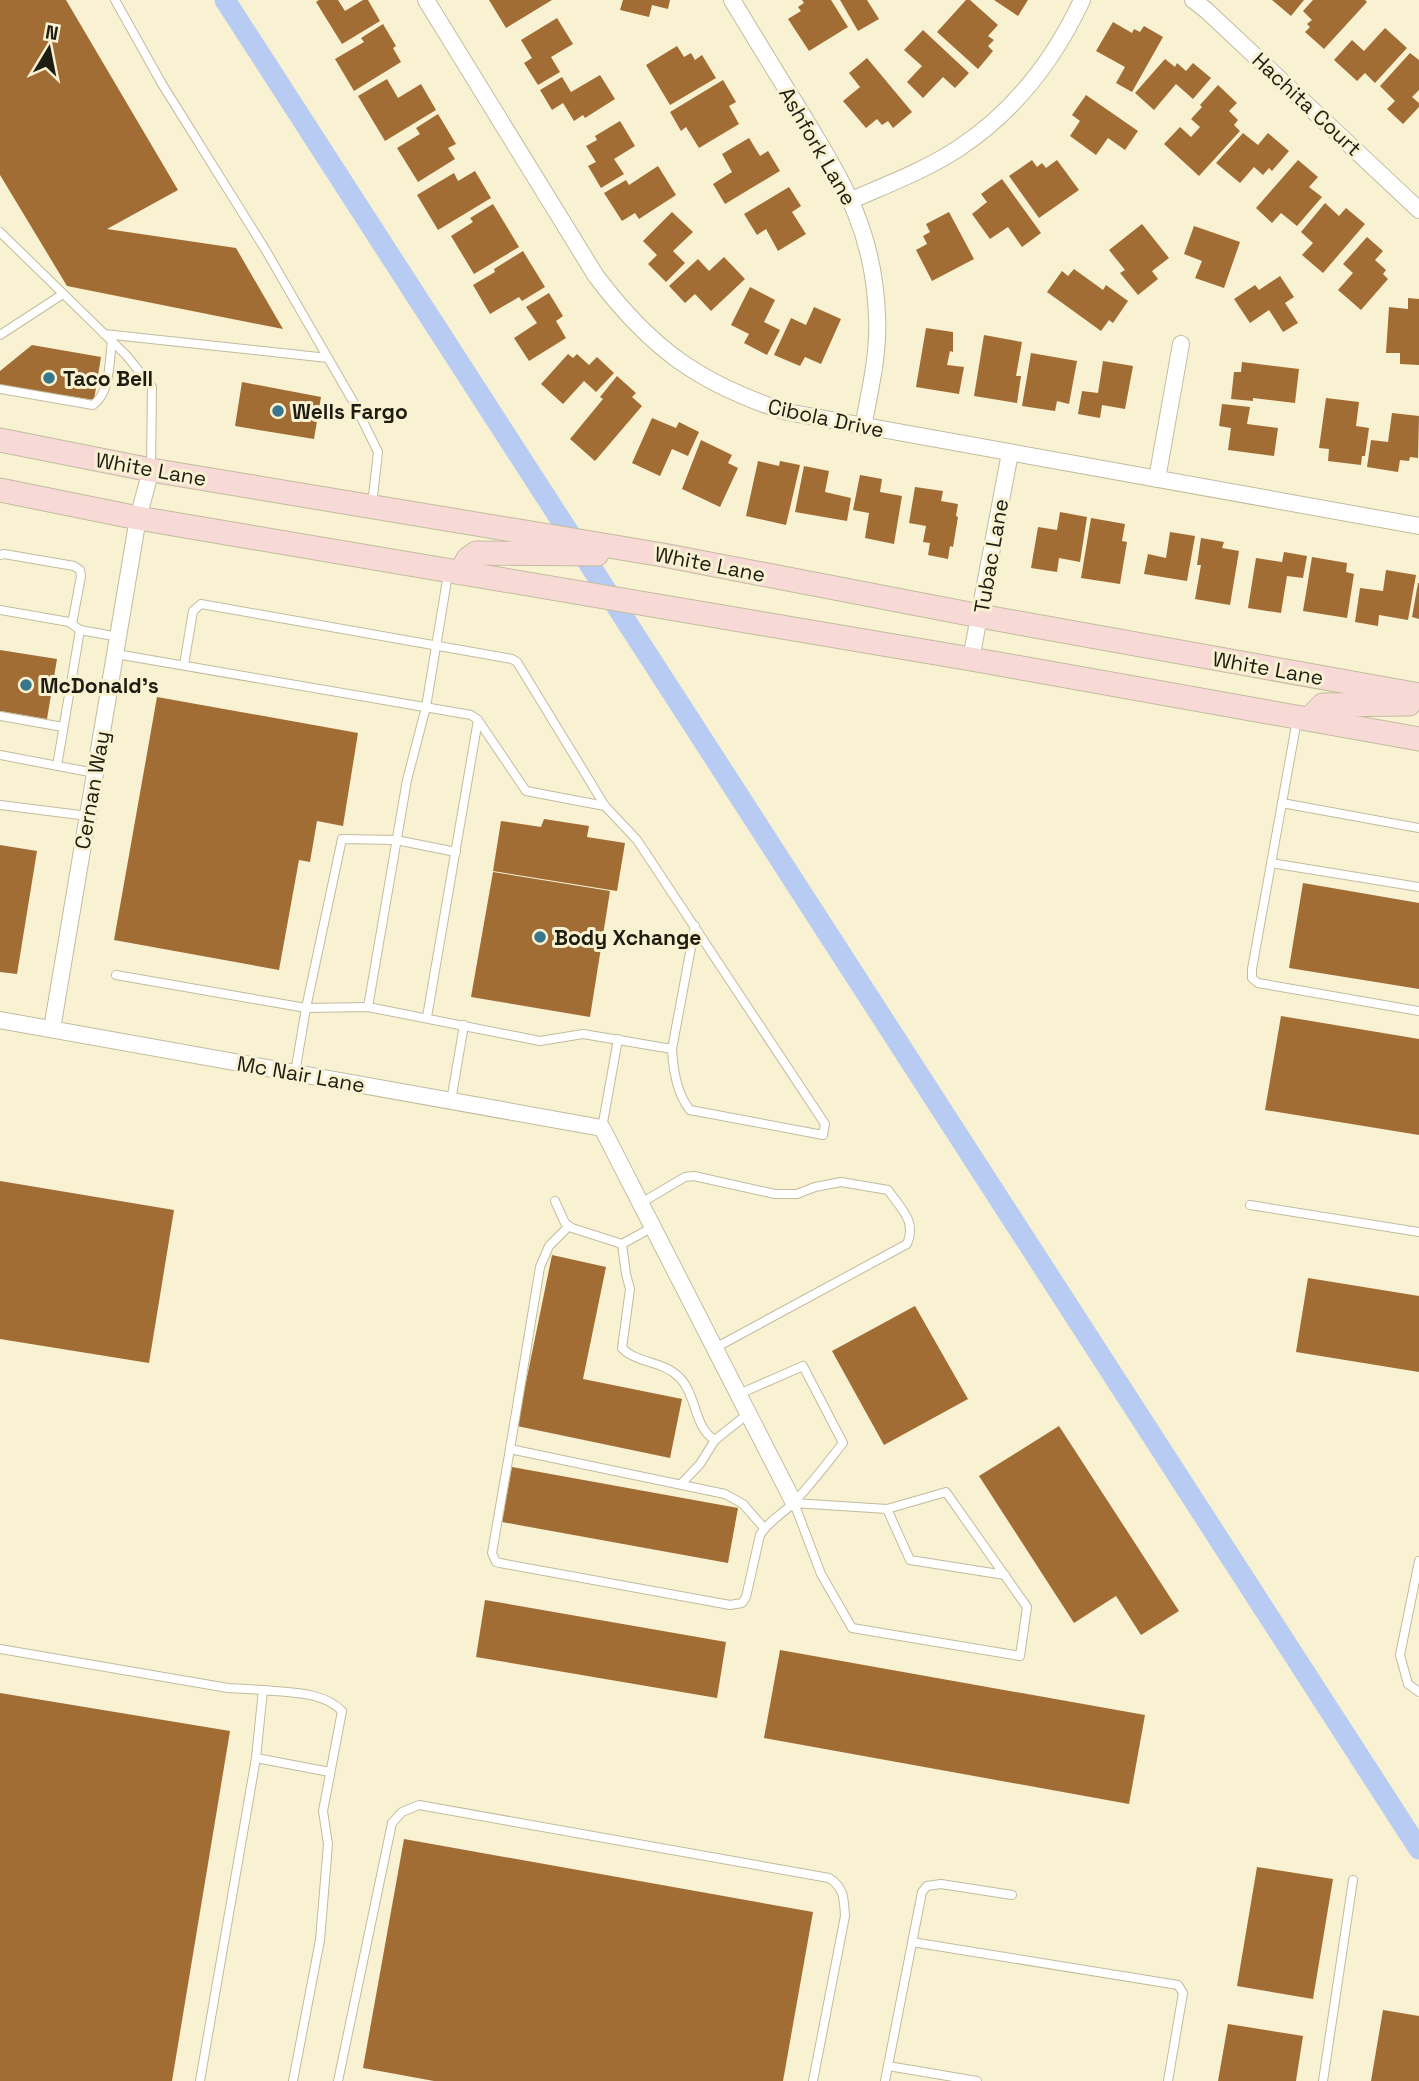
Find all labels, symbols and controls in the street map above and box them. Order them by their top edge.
north arrow [14,14,84,84]
text: N [43,19,60,46]
street label: Hachita Court [1247,46,1367,162]
street label: Ashfork Lane [773,82,863,210]
place label: Taco Bell [63,365,153,392]
marker: Taco Bell [41,370,57,386]
street label: Cibola Drive [765,393,887,443]
place label: Wells Fargo [292,398,408,425]
marker: Wells Fargo [270,403,286,419]
street label: White Lane [93,446,209,492]
street label: Tubac Lane [968,497,1014,615]
street label: White Lane [652,540,768,588]
street label: White Lane [1210,645,1326,691]
place label: McDonald's [40,672,159,699]
marker: McDonald's [18,677,34,693]
street label: Cernan Way [68,729,116,851]
place label: Body Xchange [554,924,701,951]
marker: Body Xchange [532,929,548,945]
street label: Mc Nair Lane [235,1049,367,1099]

